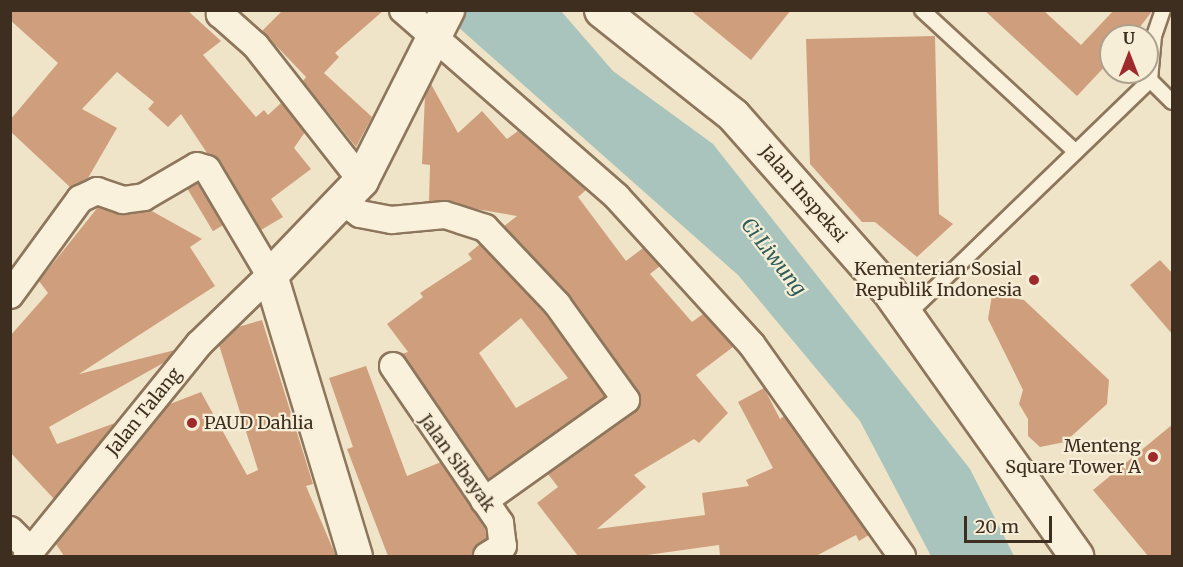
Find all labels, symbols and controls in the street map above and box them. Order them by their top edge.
north arrow [1099,24,1159,84]
text: U [1123,28,1135,48]
street label: Jalan Inspeksi [755,141,851,247]
water label: Ci Liwung [736,213,812,299]
place label: Kementerian Sosial Republik Indonesia [854,259,1022,302]
marker: Kementerian Sosial Republik Indonesia [1027,273,1041,287]
street label: Jalan Talang [102,364,186,460]
street label: Jalan Sibayak [414,410,500,516]
place label: PAUD Dahlia [204,412,313,434]
marker: PAUD Dahlia [185,416,199,430]
place label: Menteng Square Tower A [1005,436,1141,478]
marker: Menteng Square Tower A [1146,450,1160,464]
scale bar [967,504,1056,542]
text: 20 m [975,515,1019,538]

